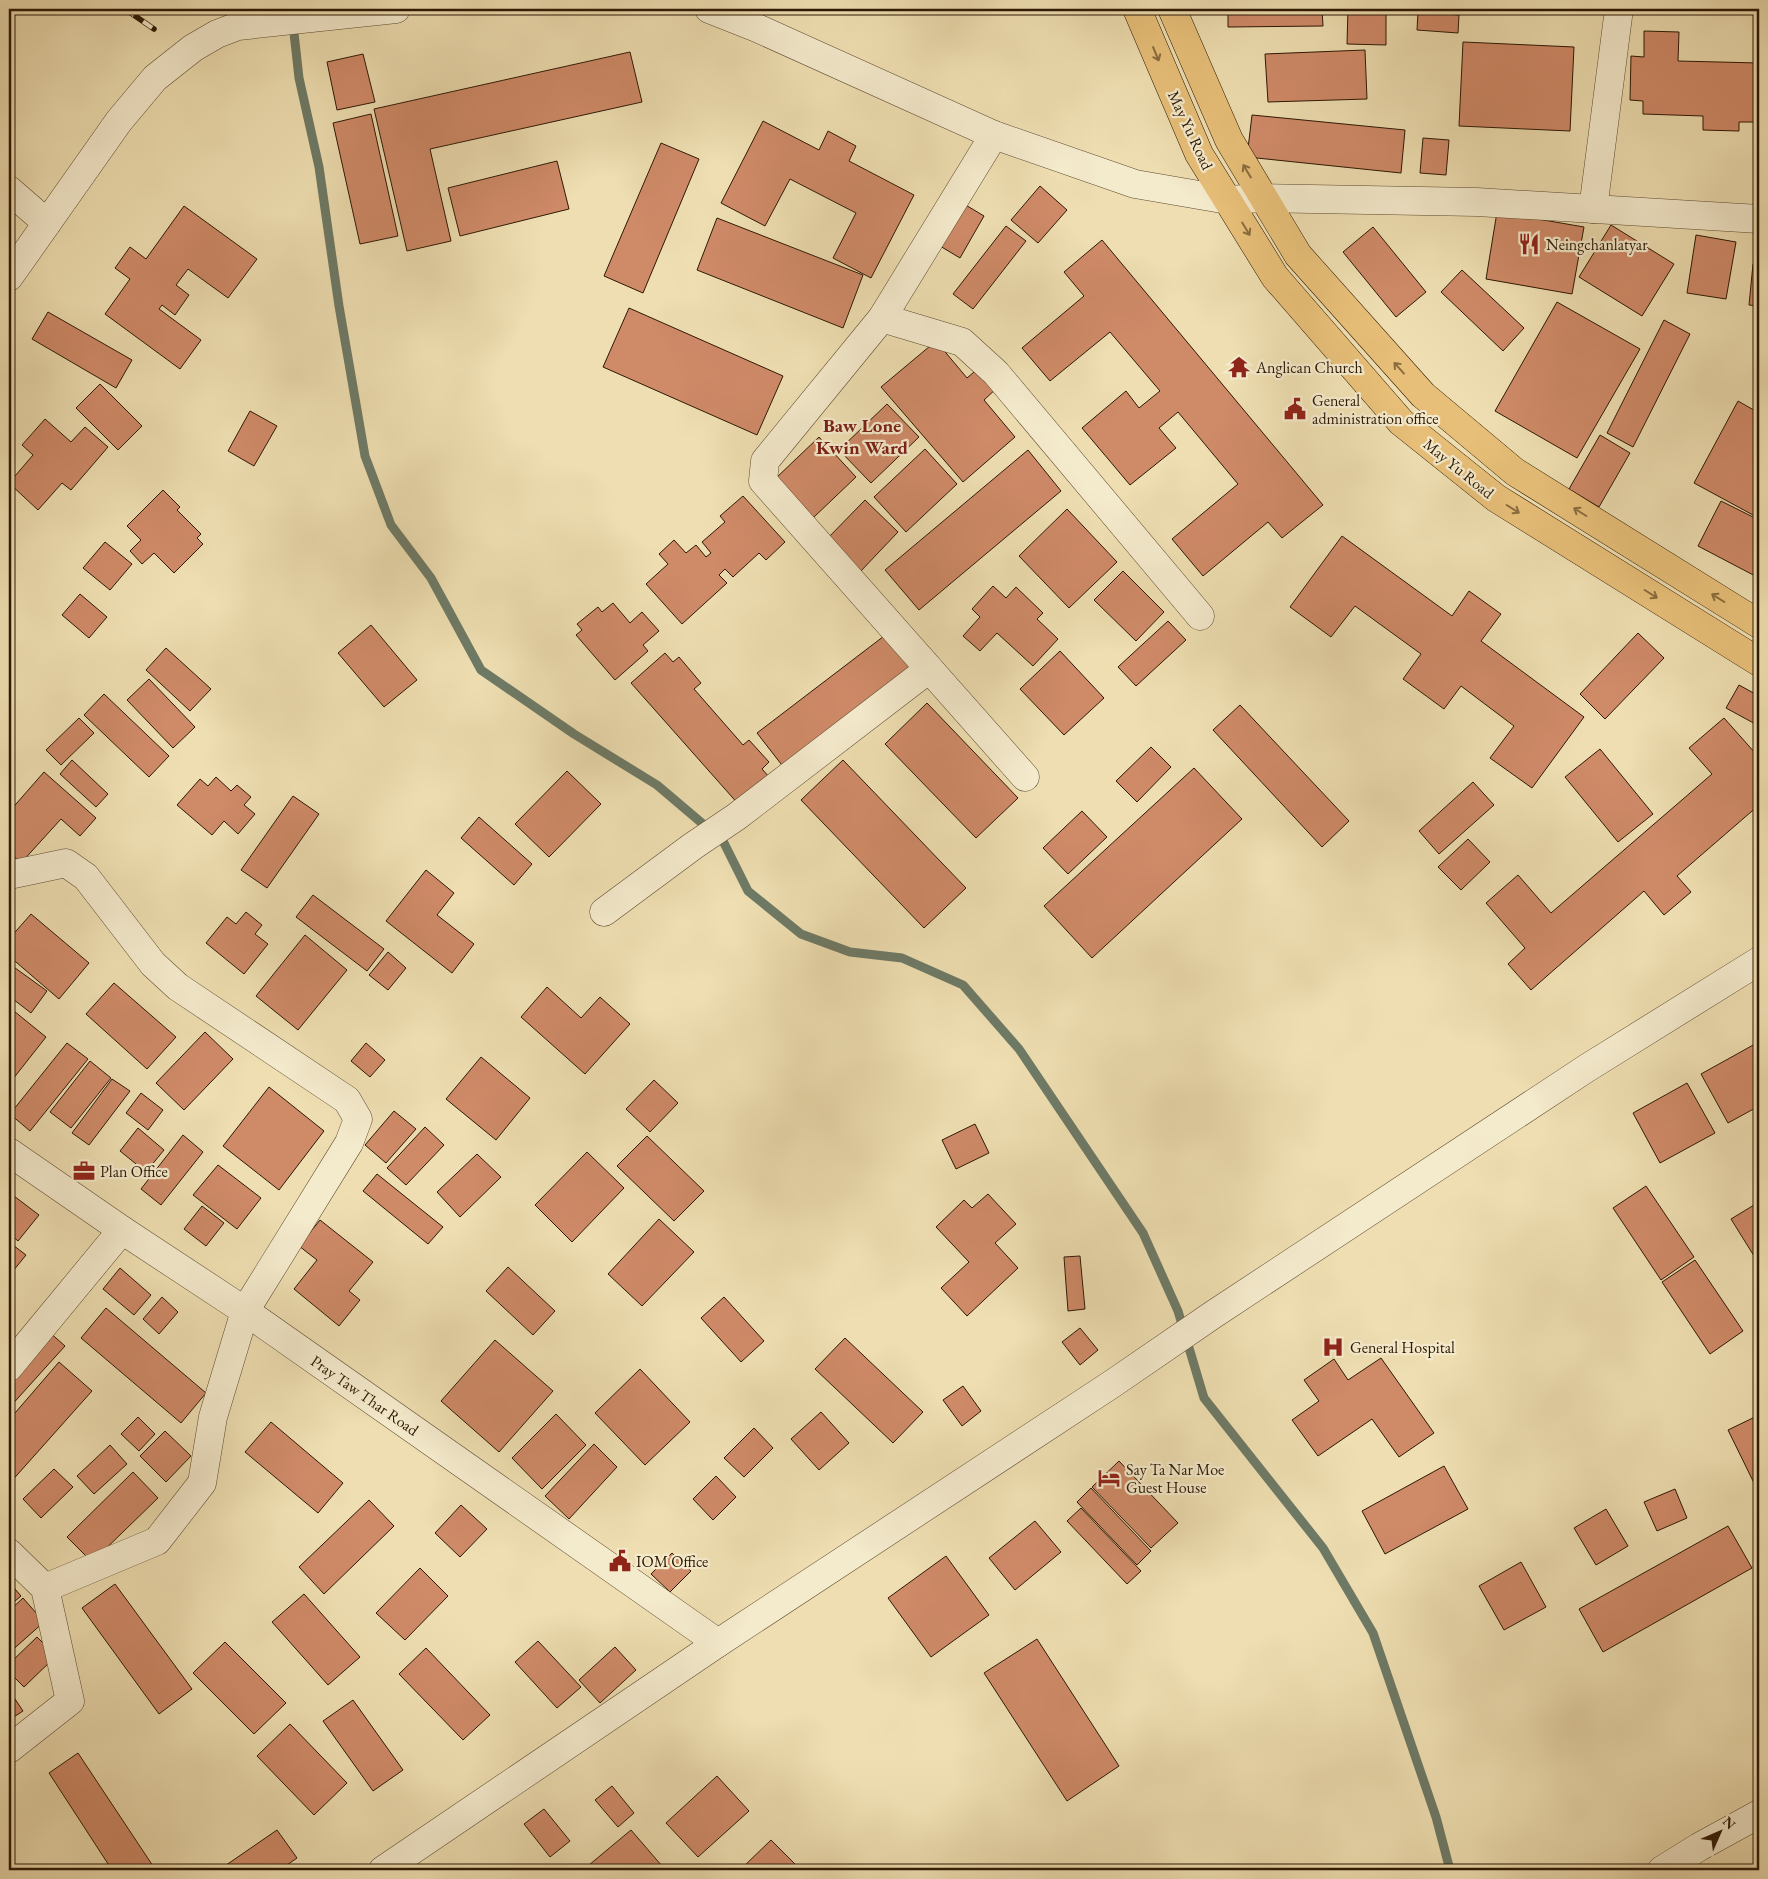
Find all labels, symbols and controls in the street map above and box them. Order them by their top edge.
one-way arrow [1152,46,1162,61]
street label: May Yu Road [1163,87,1218,174]
one-way arrow [1241,164,1251,178]
one-way arrow [1241,222,1251,236]
restaurant icon: Neingchanlatyar [1516,231,1542,257]
place label: Neingchanlatyar [1546,234,1648,255]
temple icon: Anglican Church [1226,354,1252,380]
place label: Anglican Church [1255,357,1363,378]
one-way arrow [1394,362,1405,375]
place label: General administration office [1312,390,1438,429]
public building icon: General administration office [1282,396,1308,422]
district label: Baw Lone Kwin Ward [816,413,909,460]
street label: May Yu Road [1419,434,1499,504]
one-way arrow [1506,504,1520,514]
one-way arrow [1573,507,1587,517]
one-way arrow [1644,589,1658,600]
one-way arrow [1711,593,1725,603]
office icon: Plan Office [71,1158,97,1184]
place label: Plan Office [100,1161,168,1182]
hospital icon: General Hospital [1320,1334,1346,1360]
place label: General Hospital [1350,1337,1455,1358]
street label: Pray Taw Thar Road [307,1350,424,1441]
place label: Say Ta Nar Moe Guest House [1126,1459,1224,1498]
hotel icon: Say Ta Nar Moe Guest House [1096,1465,1122,1491]
public building icon: IOM Office [607,1548,633,1574]
place label: IOM Office [636,1551,708,1572]
north arrow [1696,1806,1746,1856]
text: N [1719,1812,1740,1834]

